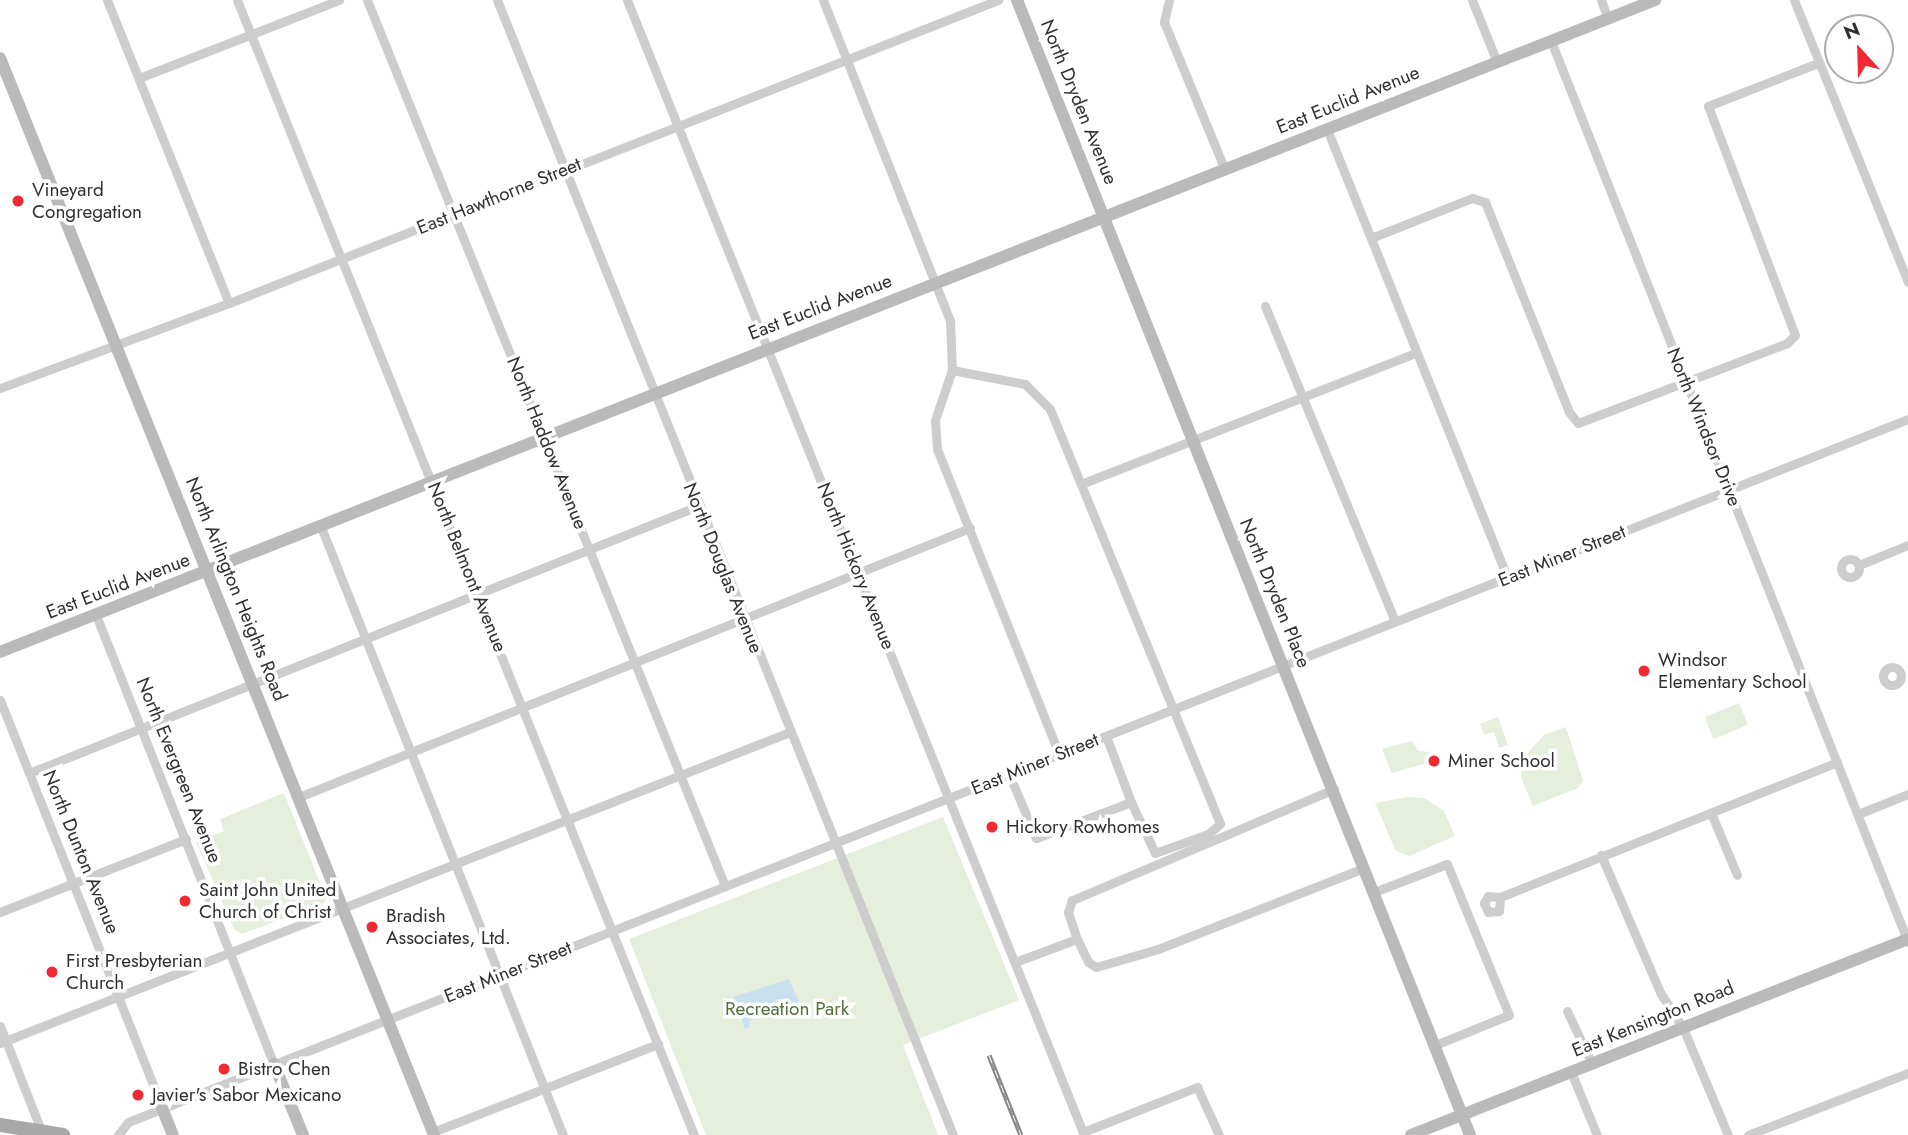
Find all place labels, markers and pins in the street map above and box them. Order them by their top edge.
place label: Vineyard Congregation [32,179,142,223]
marker: Vineyard Congregation [10,193,26,209]
place label: Windsor Elementary School [1658,649,1807,693]
marker: Windsor Elementary School [1636,663,1652,679]
place label: Miner School [1448,750,1555,772]
marker: Miner School [1426,753,1442,769]
place label: Hickory Rowhomes [1006,816,1159,838]
marker: Hickory Rowhomes [984,819,1000,835]
place label: Saint John United Church of Christ [199,879,336,923]
marker: Saint John United Church of Christ [177,893,193,909]
place label: Bradish Associates, Ltd. [386,905,511,949]
marker: Bradish Associates, Ltd. [364,919,380,935]
place label: First Presbyterian Church [66,950,202,994]
marker: First Presbyterian Church [44,964,60,980]
place label: Bistro Chen [238,1058,331,1080]
marker: Bistro Chen [216,1061,232,1077]
place label: Javier's Sabor Mexicano [152,1084,341,1106]
marker: Javier's Sabor Mexicano [130,1087,146,1103]

